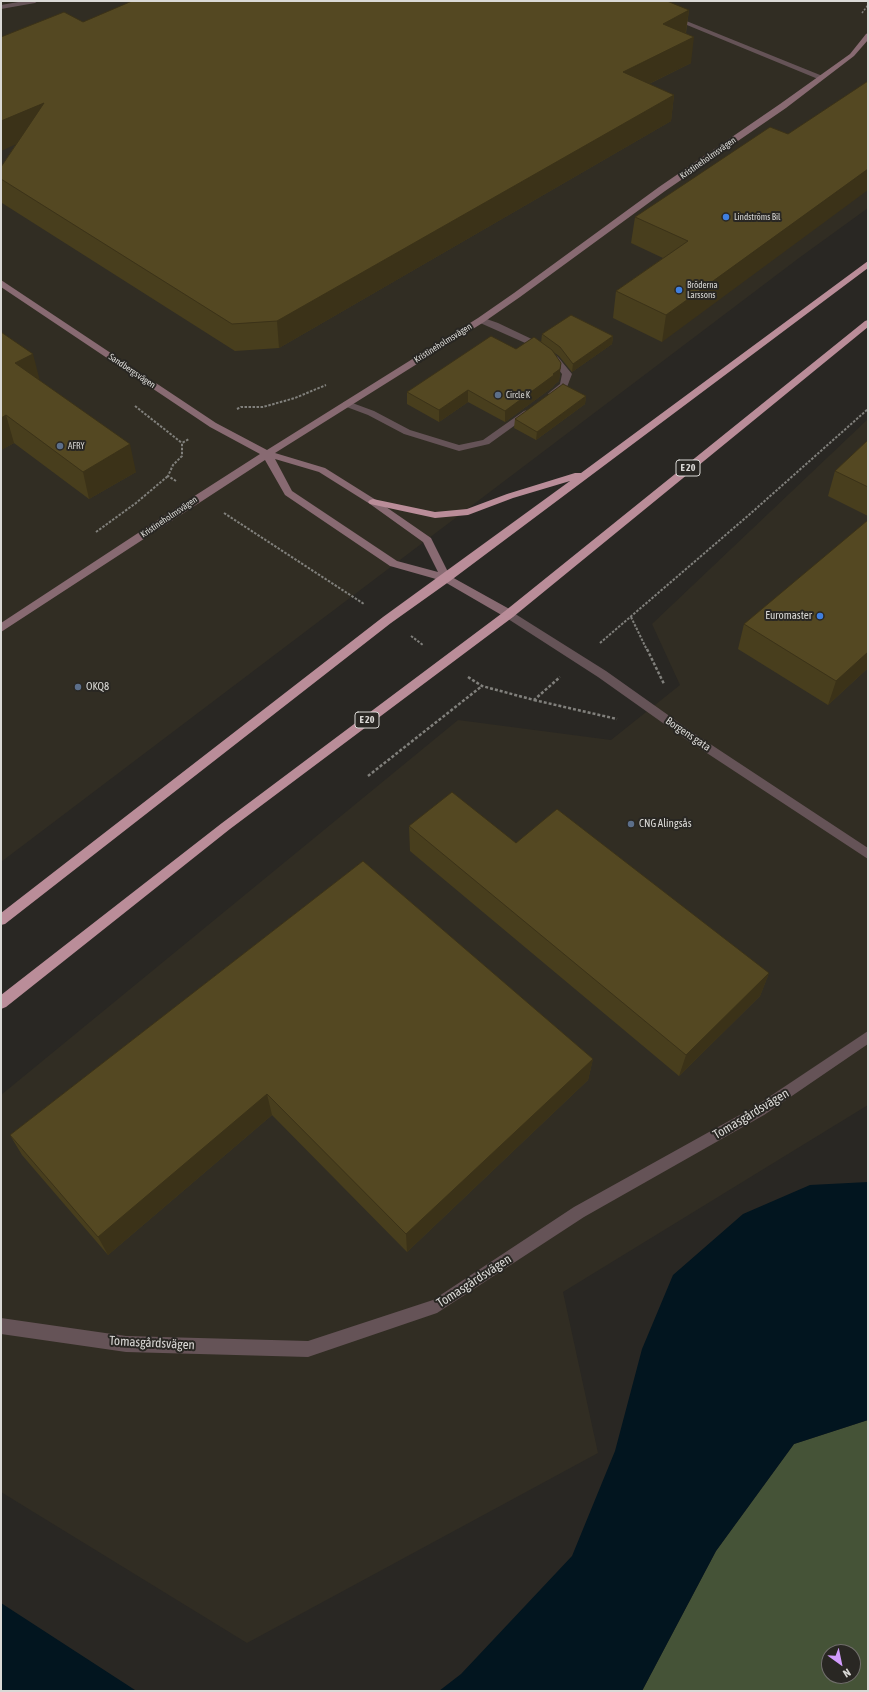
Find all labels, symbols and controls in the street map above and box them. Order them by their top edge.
street label: Kristineholmsvägen [678,135,738,181]
marker: Lindströms Bil [721,212,731,222]
place label: Lindströms Bil [734,212,780,222]
place label: Bröderna Larssons [687,280,718,301]
marker: Bröderna Larssons [674,285,684,295]
street label: Kristineholmsvägen [412,321,474,365]
street label: Sandbergsvägen [106,351,158,391]
marker: Circle K [493,390,503,400]
place label: Circle K [506,390,530,400]
marker: AFRY [55,441,65,451]
place label: AFRY [68,441,84,451]
road number: E 20 [676,460,700,476]
street label: Kristineholmsvägen [139,494,199,540]
place label: Euromaster [765,609,812,623]
marker: Euromaster [815,611,825,621]
place label: OKQ8 [86,680,109,694]
marker: OKQ8 [73,682,83,692]
road number: E 20 [355,712,379,728]
street label: Borgens gata [663,714,713,754]
place label: CNG Alingsås [639,817,692,831]
marker: CNG Alingsås [626,819,636,829]
street label: Tomasgårdsvägen [710,1085,792,1143]
street label: Tomasgårdsvägen [434,1251,514,1311]
street label: Tomasgårdsvägen [109,1333,195,1353]
north arrow [821,1644,861,1684]
text: N [841,1666,853,1680]

